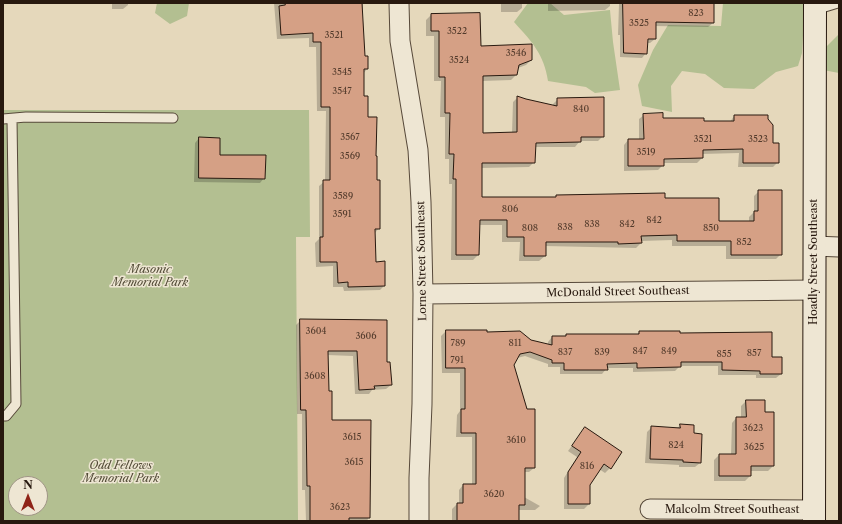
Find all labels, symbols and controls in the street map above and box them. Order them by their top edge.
house number: 823 [688,8,704,18]
house number: 3525 [629,18,649,28]
house number: 3522 [447,26,467,36]
house number: 3521 [325,30,343,40]
house number: 3546 [506,48,526,58]
house number: 3524 [449,55,469,65]
house number: 3545 [332,67,352,77]
house number: 3547 [332,86,352,96]
house number: 840 [573,104,589,114]
house number: 3567 [340,132,360,142]
house number: 3521 [694,134,712,144]
house number: 3523 [748,134,768,144]
house number: 3519 [637,147,655,157]
house number: 3569 [340,151,360,161]
house number: 3589 [333,191,353,201]
street label: Hoadly Street Southeast [807,199,821,325]
street label: Lorne Street Southeast [414,201,430,321]
house number: 806 [502,204,518,214]
house number: 3591 [333,209,351,219]
house number: 842 [646,215,662,225]
house number: 838 [584,219,600,229]
house number: 842 [619,219,635,229]
house number: 838 [557,222,573,232]
house number: 808 [522,223,538,233]
house number: 850 [703,223,719,233]
house number: 852 [736,237,752,247]
park label: Masonic Memorial Park [112,263,188,289]
street label: McDonald Street Southeast [546,284,690,300]
house number: 3604 [305,326,327,336]
house number: 3606 [355,331,377,341]
house number: 789 [450,338,466,348]
house number: 811 [509,338,521,348]
house number: 847 [633,346,647,356]
house number: 849 [661,346,677,356]
house number: 837 [558,347,572,357]
house number: 839 [594,347,610,357]
house number: 857 [747,348,761,358]
house number: 855 [716,349,732,359]
house number: 791 [450,355,464,365]
house number: 3608 [304,371,326,381]
house number: 3623 [743,423,763,433]
house number: 3615 [343,432,361,442]
house number: 3610 [506,435,526,445]
house number: 824 [668,440,684,450]
house number: 3625 [744,442,764,452]
house number: 3615 [345,457,363,467]
park label: Odd Fellows Memorial Park [83,459,159,485]
house number: 816 [580,461,594,471]
north arrow [8,476,48,516]
text: N [23,478,33,492]
house number: 3620 [483,489,505,499]
house number: 3623 [330,502,350,512]
street label: Malcolm Street Southeast [665,503,799,517]

